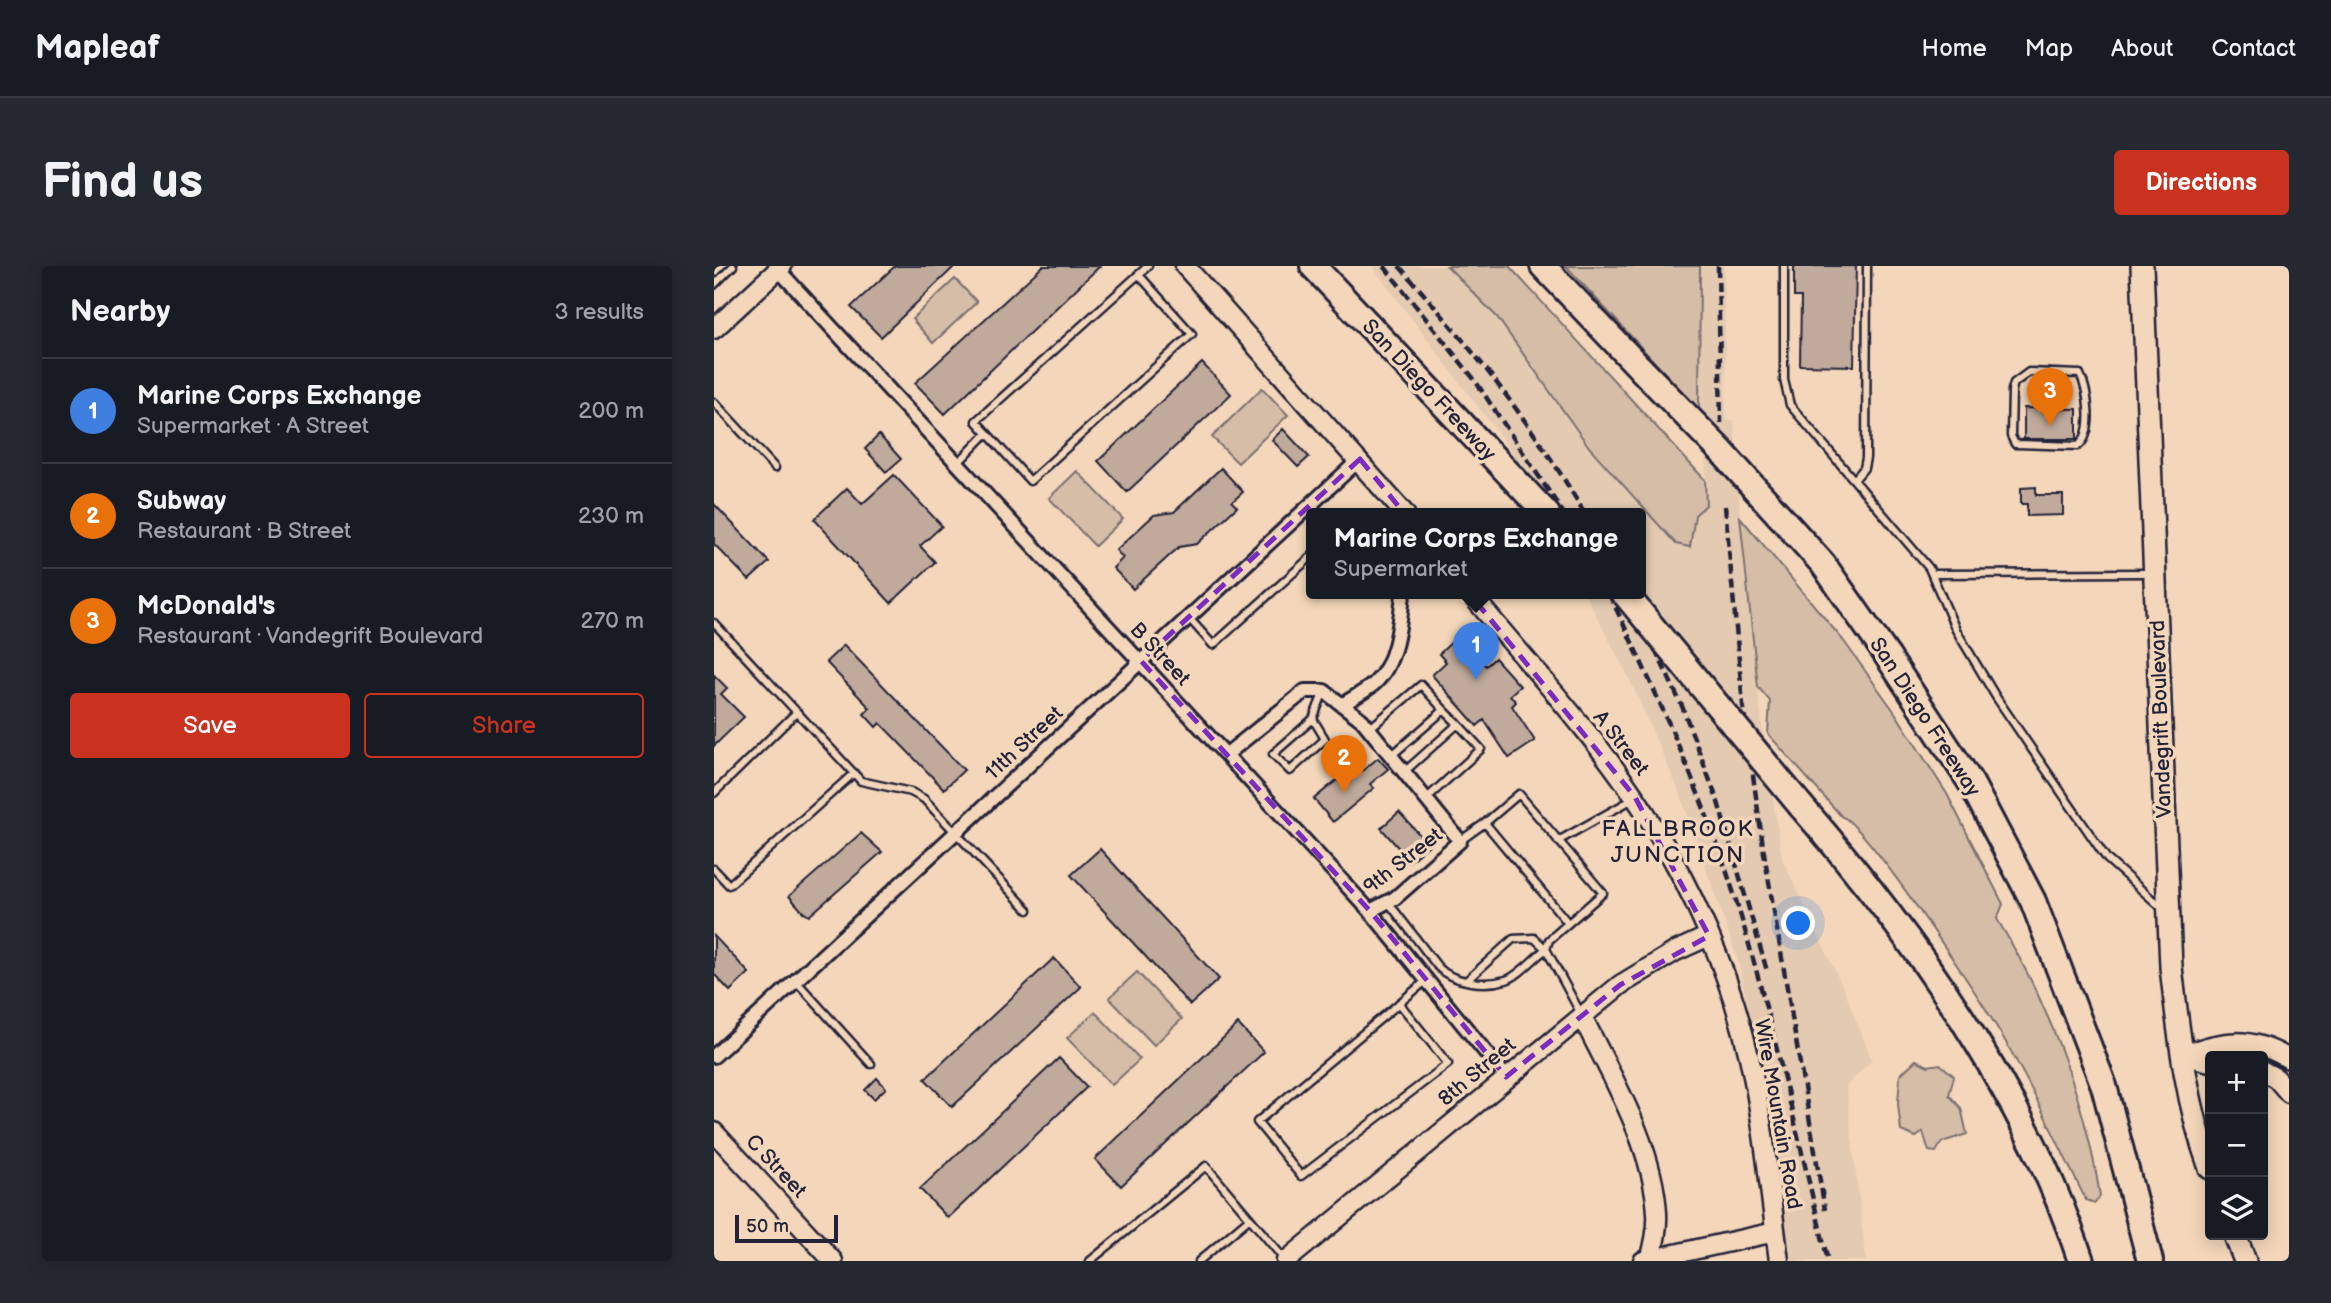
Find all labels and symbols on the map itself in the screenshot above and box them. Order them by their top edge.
street label: San Diego Freeway [1357,314,1501,466]
pin: 3 [2027,368,2073,426]
street label: B Street [1124,617,1196,691]
street label: Vandegrift Boulevard [2145,619,2177,819]
pin: 1 [1453,622,1499,680]
street label: San Diego Freeway [1864,633,1986,802]
street label: 11th Street [980,700,1068,785]
street label: A Street [1588,705,1655,781]
pin: 2 [1321,735,1367,793]
district label: FALLBROOK JUNCTION [1602,815,1754,869]
street label: 9th Street [1359,822,1448,900]
your location [1781,906,1815,940]
street label: Wire Mountain Road [1749,1017,1807,1211]
street label: 8th Street [1433,1032,1521,1112]
street label: C Street [740,1129,812,1203]
scale bar [735,1212,838,1244]

